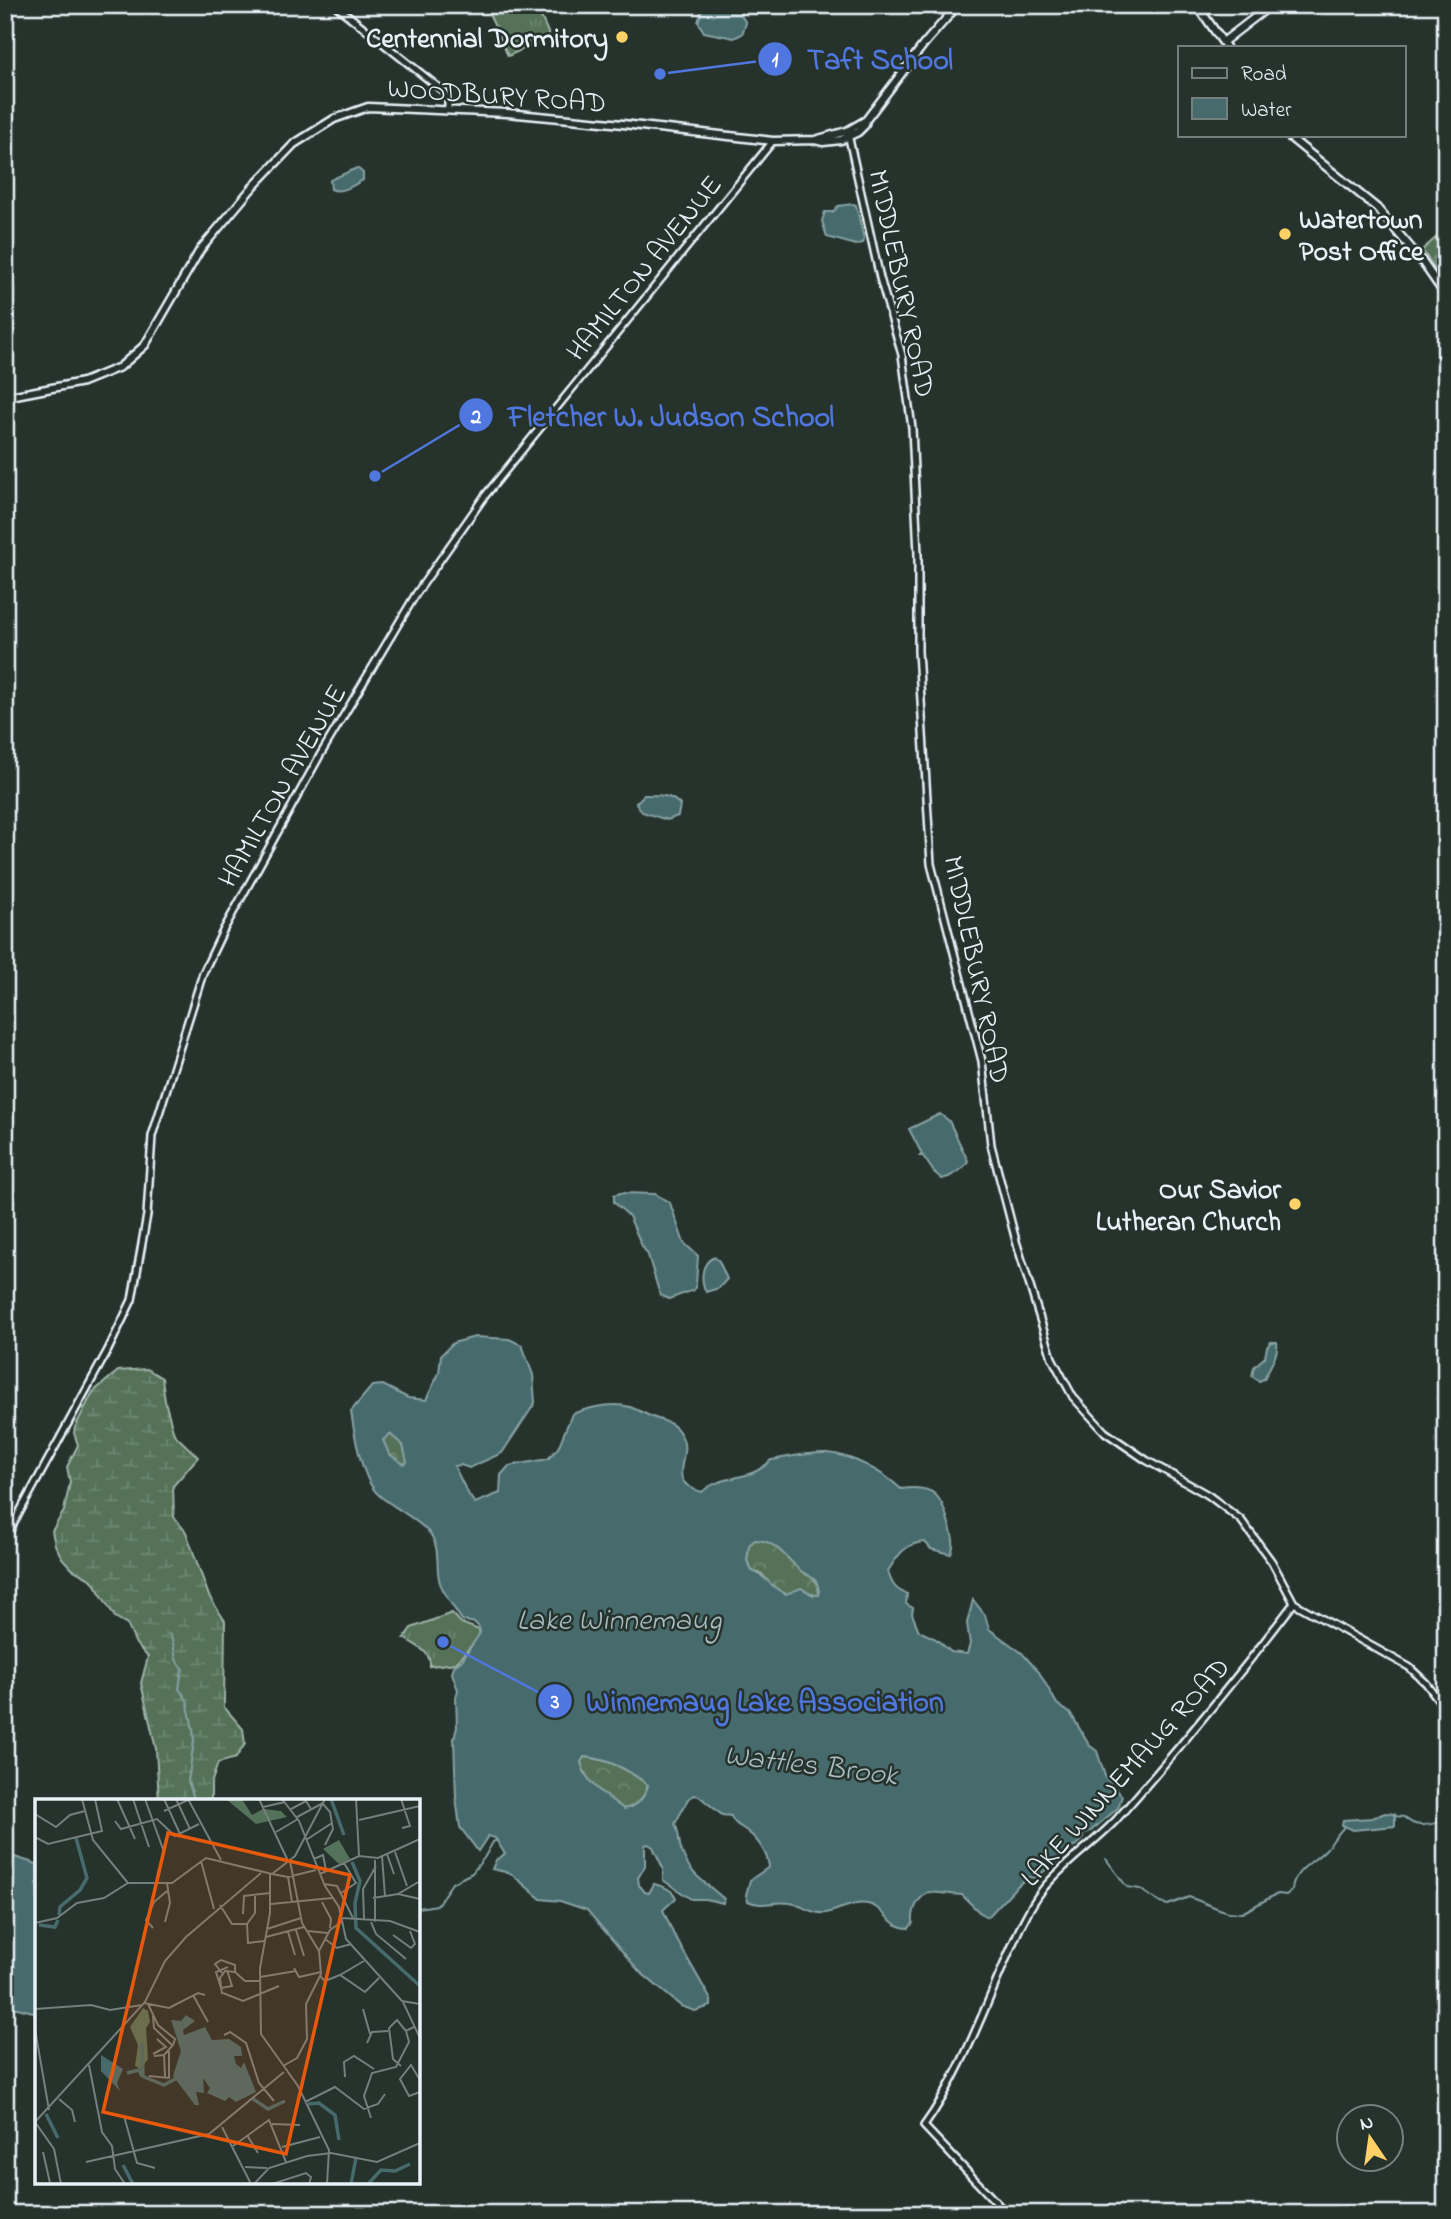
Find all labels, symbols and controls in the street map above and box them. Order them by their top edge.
place label: Centennial Dormitory [366,20,608,61]
marker: Centennial Dormitory [614,29,630,45]
callout: Taft School [758,33,967,84]
text: Taft School [807,40,953,84]
text: 1 [772,46,779,76]
legend [1178,46,1406,136]
text: Road [1241,60,1287,90]
street label: WOODBURY ROAD [386,69,607,126]
text: Water [1241,96,1292,126]
street label: MIDDLEBURY ROAD [855,166,944,401]
street label: HAMILTON AVENUE [558,167,734,371]
place label: Watertown Post Office [1299,201,1425,274]
marker: Watertown Post Office [1277,226,1293,242]
callout: Fletcher W. Judson School [459,390,848,441]
text: Fletcher W. Judson School [506,397,834,441]
text: 2 [470,403,482,433]
street label: HAMILTON AVENUE [209,677,359,896]
street label: MIDDLEBURY ROAD [930,852,1019,1087]
place label: Our Savior Lutheran Church [1096,1171,1282,1244]
marker: Our Savior Lutheran Church [1287,1196,1303,1212]
water label: Lake Winnemaug [517,1600,722,1644]
street label: LAKE WINNEMAUG ROAD [1012,1649,1241,1897]
callout: Winnemaug Lake Association [537,1675,958,1726]
text: Winnemaug Lake Association [586,1682,944,1727]
text: 3 [550,1688,560,1718]
water label: Wattles Brook [722,1735,901,1800]
inset map [35,1799,420,2184]
north arrow [1336,2104,1406,2174]
text: N [1357,2109,1376,2138]

